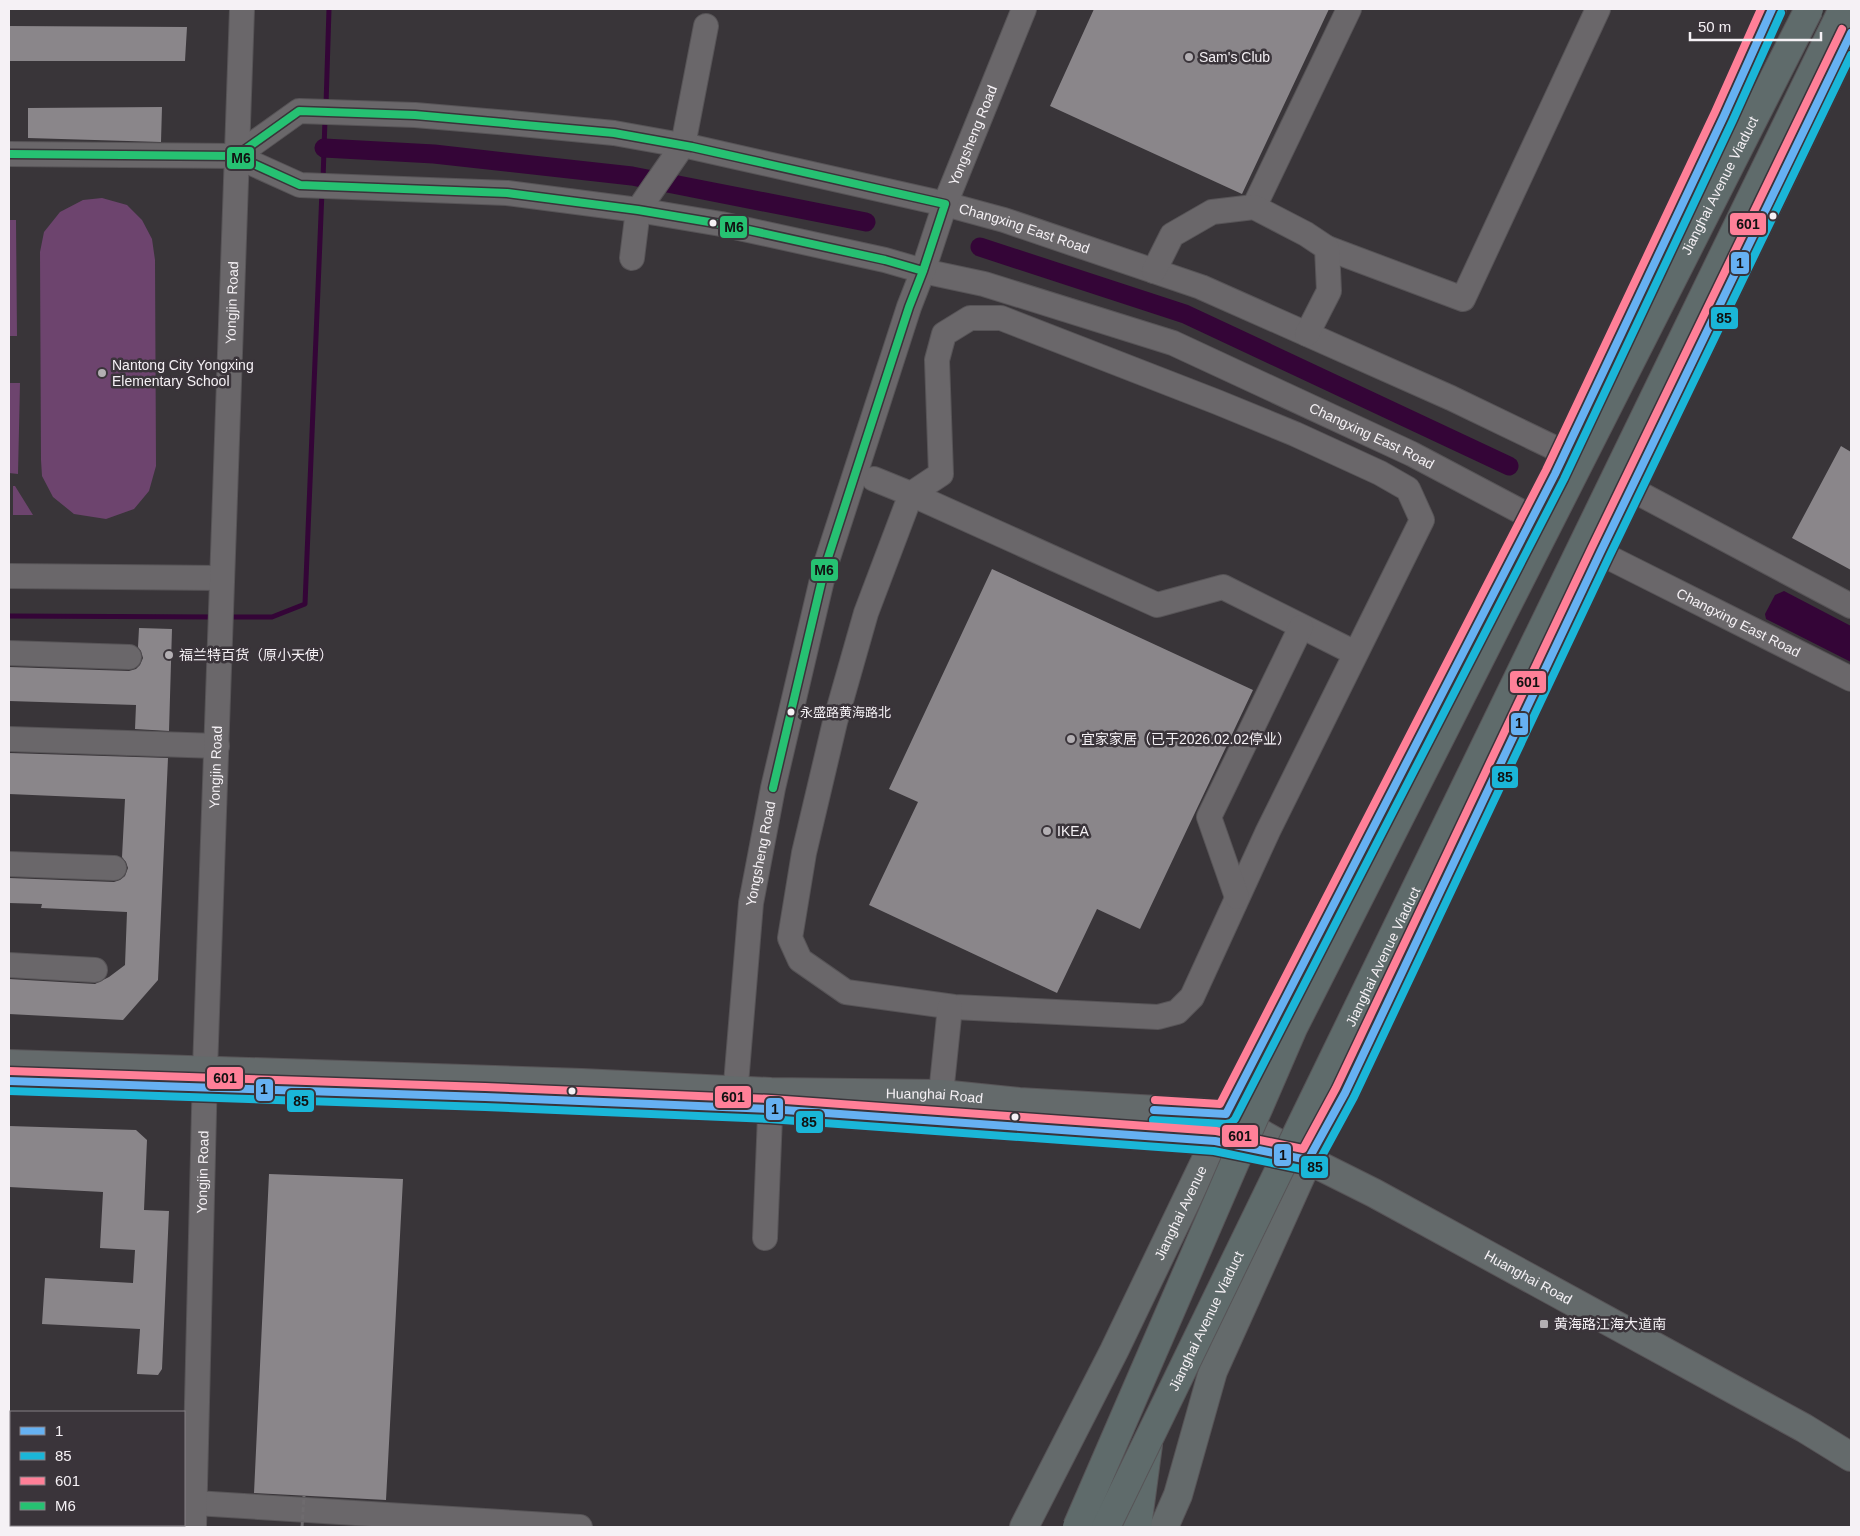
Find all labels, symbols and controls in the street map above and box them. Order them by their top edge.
scale bar [1690,10,1821,42]
text: 50 m [1698,18,1731,35]
place label: Sam's Club [1199,49,1270,65]
marker: Sam's Club [1183,51,1195,63]
street label: Yongsheng Road [945,83,1000,188]
street label: Jianghai Avenue Viaduct [1678,114,1761,257]
line badge: M6 [226,146,255,170]
text: M6 [231,150,251,166]
street label: Changxing East Road [957,200,1092,257]
unlabelled marker [1768,211,1778,221]
line badge: 601 [1729,212,1767,236]
line badge: M6 [719,215,748,239]
text: 601 [1736,216,1760,232]
unlabelled marker [708,218,718,228]
text: M6 [724,219,744,235]
line badge: 1 [1730,251,1750,275]
text: 1 [1736,255,1744,271]
street label: Yongjin Road [222,261,241,344]
line badge: 85 [1710,306,1739,330]
text: 85 [1716,310,1732,326]
place label: Nantong City Yongxing Elementary School [112,357,254,389]
marker: Nantong City Yongxing Elementary School [96,367,108,379]
street label: Changxing East Road [1307,399,1437,472]
line badge: M6 [810,558,839,582]
text: M6 [814,562,834,578]
street label: Changxing East Road [1674,585,1803,660]
place label: 福兰特百货（原小天使） [179,647,333,663]
marker: 福兰特百货（原小天使） [163,649,175,661]
line badge: 601 [1509,670,1547,694]
text: 601 [1516,674,1540,690]
place label: 永盛路黄海路北 [800,705,891,720]
marker: 永盛路黄海路北 [786,707,796,717]
line badge: 1 [1510,712,1529,736]
text: 1 [1515,715,1523,731]
street label: Yongjin Road [206,726,225,809]
place label: 宜家家居（已于2026.02.02停业） [1081,731,1291,747]
marker: 宜家家居（已于2026.02.02停业） [1065,733,1077,745]
line badge: 85 [1491,765,1519,789]
text: 85 [1497,769,1513,785]
street label: Yongsheng Road [743,800,778,908]
place label: IKEA [1057,823,1090,839]
marker: IKEA [1041,825,1053,837]
street label: Jianghai Avenue Viaduct [1342,884,1424,1029]
line badge: 601 [206,1066,244,1090]
text: 601 [213,1070,237,1086]
line badge: 1 [255,1078,274,1102]
text: 1 [260,1081,268,1097]
line badge: 601 [714,1085,752,1109]
street label: Huanghai Road [886,1085,984,1106]
unlabelled marker [567,1086,577,1096]
line badge: 85 [286,1089,315,1113]
text: 601 [721,1089,745,1105]
text: 85 [293,1093,309,1109]
line badge: 1 [765,1097,784,1121]
text: 1 [771,1101,779,1117]
line badge: 85 [795,1110,824,1134]
unlabelled marker [1010,1112,1020,1122]
text: 85 [801,1114,817,1130]
line badge: 601 [1221,1124,1259,1148]
text: 601 [1228,1128,1252,1144]
street label: Yongjin Road [194,1130,212,1214]
line badge: 1 [1273,1143,1292,1167]
text: 1 [1279,1147,1287,1163]
line badge: 85 [1300,1155,1329,1179]
text: 85 [1307,1159,1323,1175]
street label: Jianghai Avenue [1151,1163,1210,1263]
street label: Huanghai Road [1482,1247,1575,1308]
street label: Jianghai Avenue Viaduct [1165,1249,1247,1393]
place label: 黄海路江海大道南 [1554,1316,1666,1332]
marker: 黄海路江海大道南 [1538,1318,1550,1330]
legend [10,1411,185,1526]
text: 1 [55,1422,63,1439]
text: 85 [55,1447,72,1464]
text: 601 [55,1472,80,1489]
text: M6 [55,1497,76,1514]

